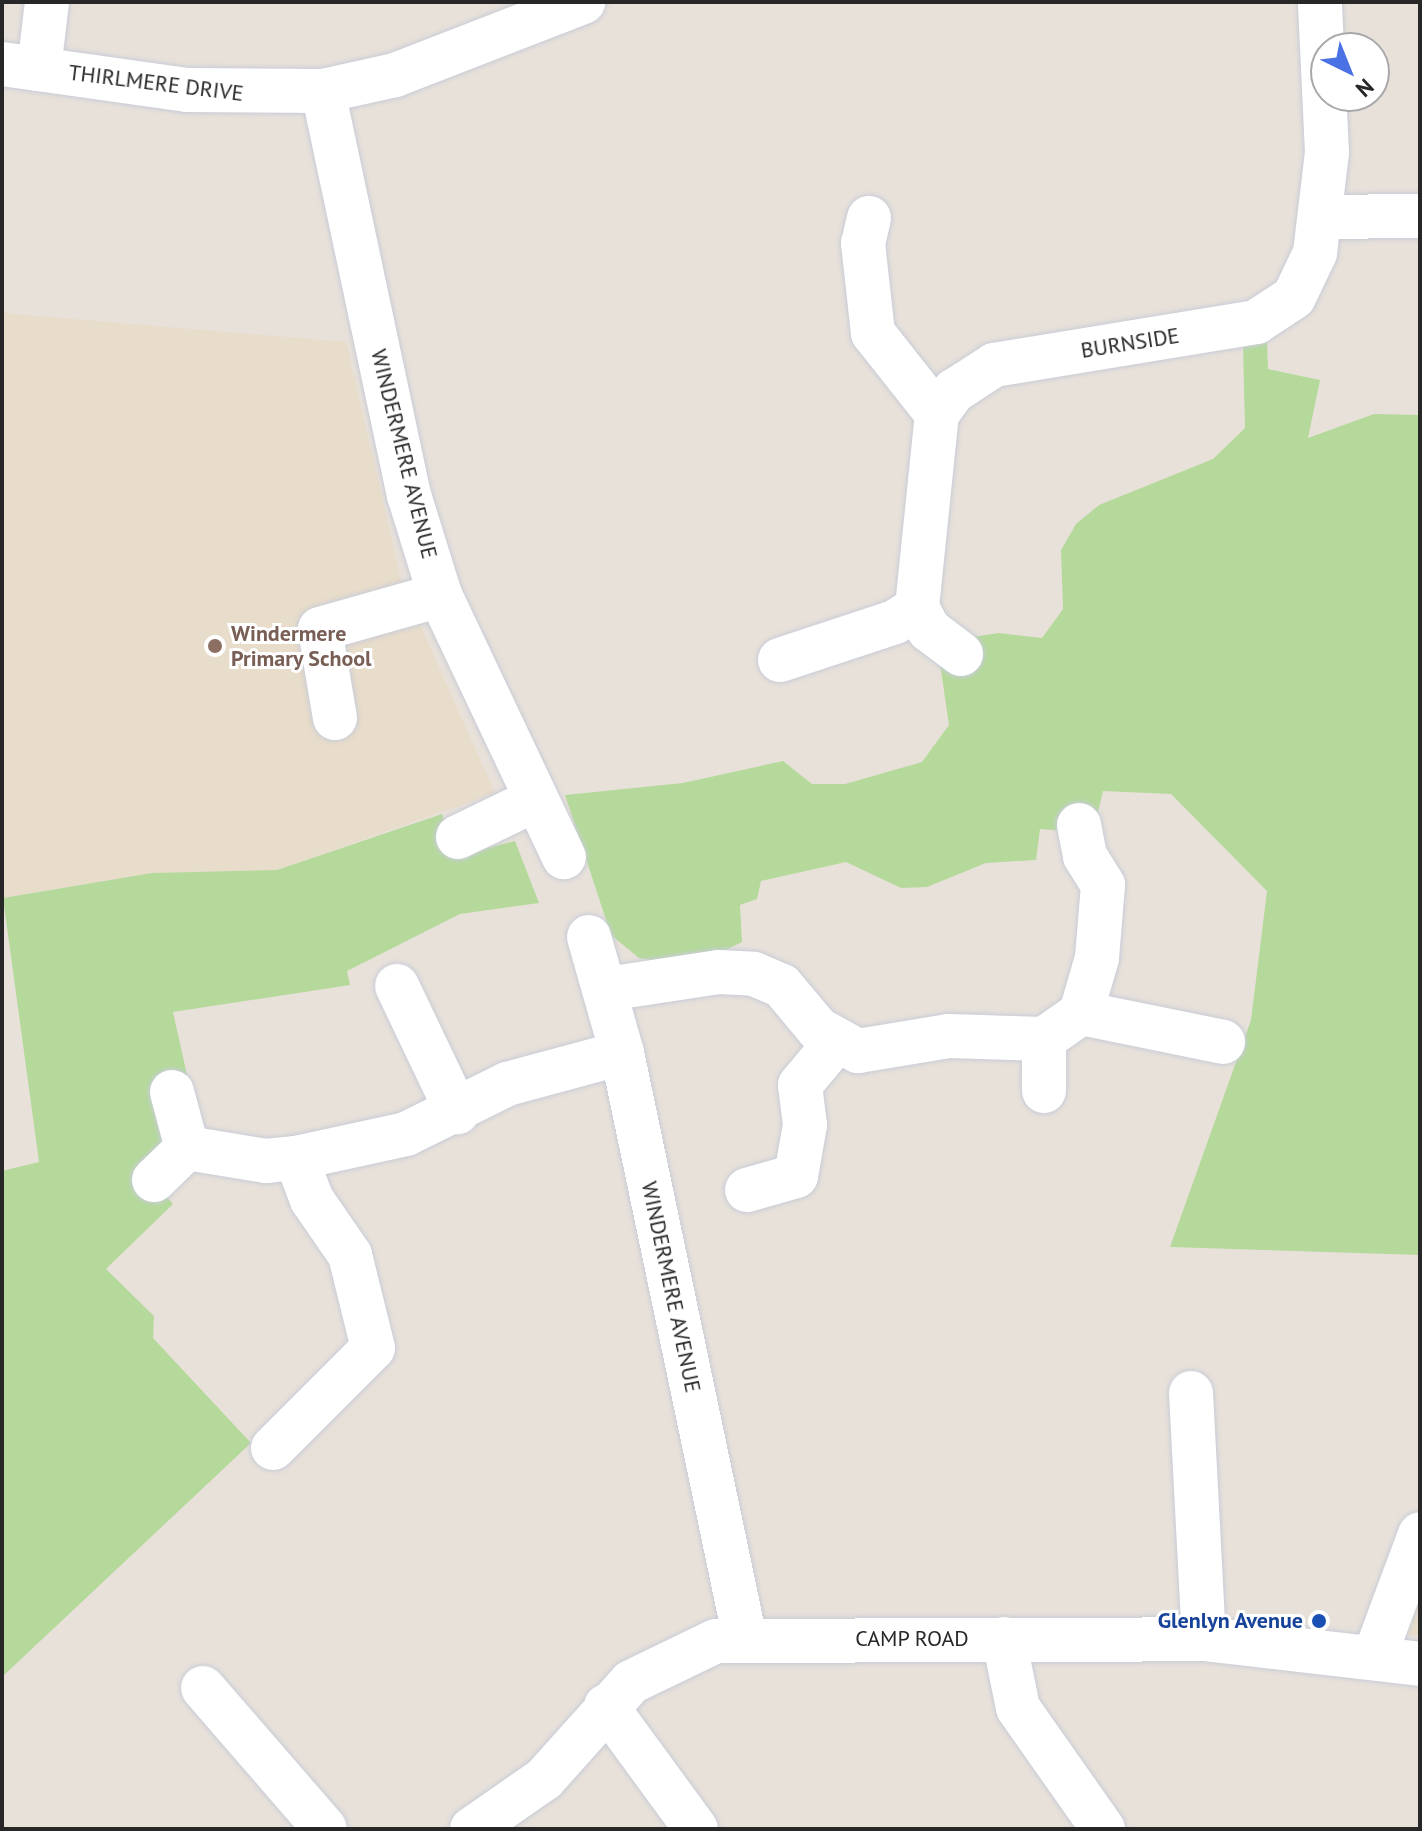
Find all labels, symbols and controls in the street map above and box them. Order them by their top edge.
north arrow [1310,32,1390,112]
street label: THIRLMERE DRIVE [67,59,245,107]
text: N [1350,73,1380,103]
street label: BURNSIDE [1079,322,1181,364]
street label: WINDERMERE AVENUE [365,346,443,562]
place label: Windermere Primary School [231,620,372,672]
marker: Windermere Primary School [206,637,224,655]
street label: WINDERMERE AVENUE [636,1179,706,1395]
place label: Glenlyn Avenue [1157,1608,1303,1634]
marker: Glenlyn Avenue [1310,1612,1328,1630]
street label: CAMP ROAD [855,1626,969,1652]

